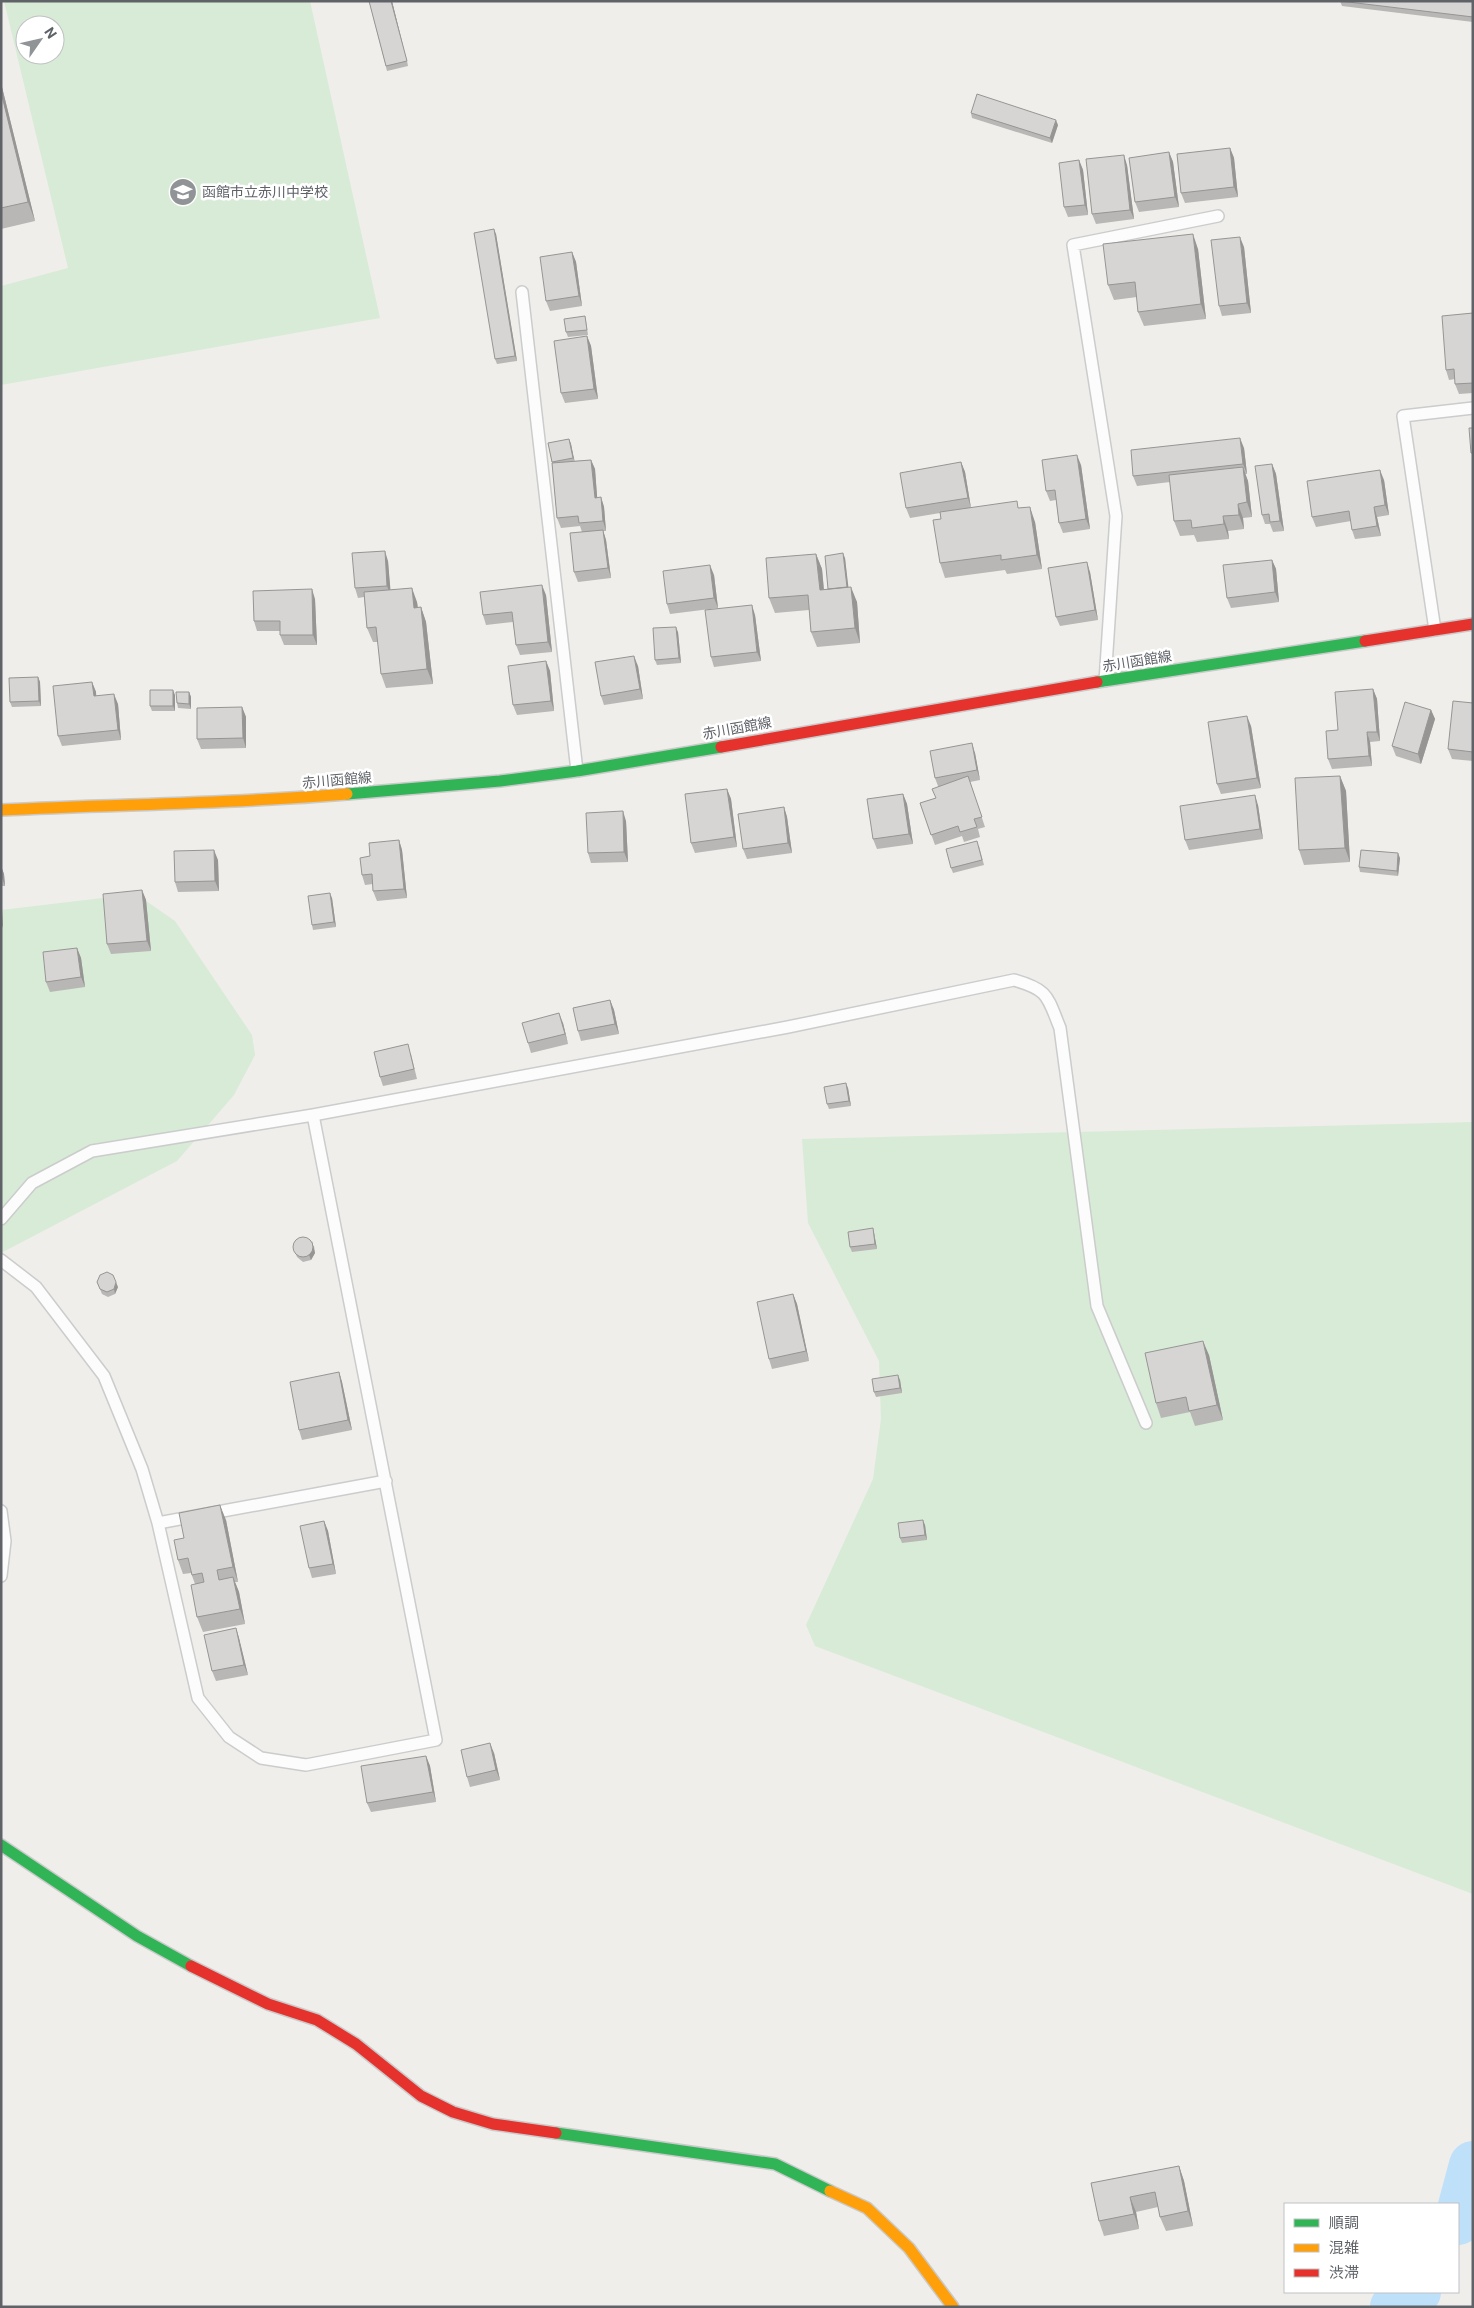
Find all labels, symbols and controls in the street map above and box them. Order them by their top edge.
north arrow [15,15,65,65]
text: N [41,24,60,41]
school or university icon: 函館市立赤川中学校 [168,177,198,207]
place label: 函館市立赤川中学校 [202,184,328,200]
street label: 赤川函館線 [1101,648,1173,674]
street label: 赤川函館線 [701,714,773,742]
street label: 赤川函館線 [301,769,373,791]
legend [1284,2203,1459,2293]
text: 順調 [1329,2214,1359,2232]
text: 混雑 [1329,2239,1359,2257]
text: 渋滞 [1329,2264,1359,2282]

